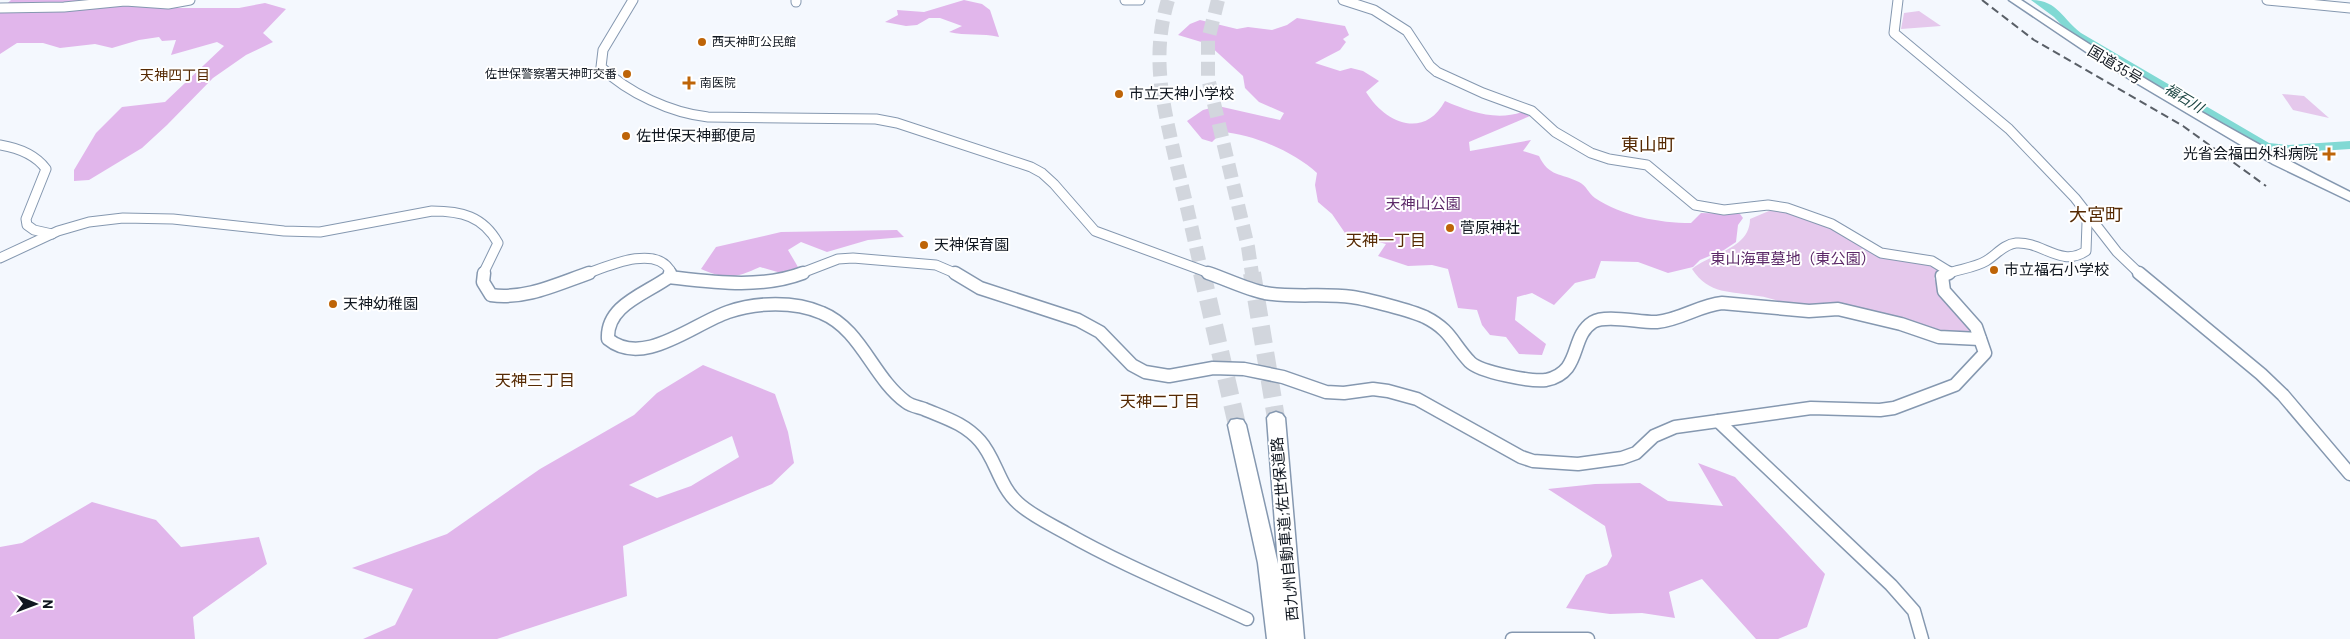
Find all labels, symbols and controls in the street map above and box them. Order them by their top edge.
place label: 西天神町公民館 [712,34,796,48]
marker: 西天神町公民館 [696,36,708,48]
street label: 国道35号 [2085,41,2146,87]
district label: 天神四丁目 [140,66,210,83]
place label: 佐世保警察署天神町交番 [485,66,617,80]
marker: 佐世保警察署天神町交番 [621,68,633,80]
place label: 南医院 [700,75,736,89]
marker: 南医院 [682,76,696,90]
water label: 福石川 [2162,79,2208,117]
place label: 市立天神小学校 [1129,84,1234,102]
marker: 市立天神小学校 [1113,88,1125,100]
place label: 佐世保天神郵便局 [636,126,756,144]
marker: 佐世保天神郵便局 [620,130,632,142]
district label: 東山町 [1621,133,1675,155]
place label: 光省会福田外科病院 [2183,144,2318,162]
marker: 光省会福田外科病院 [2322,147,2336,161]
park label: 天神山公園 [1385,194,1461,212]
district label: 大宮町 [2069,203,2123,225]
place label: 菅原神社 [1460,218,1520,236]
marker: 菅原神社 [1444,222,1456,234]
district label: 天神一丁目 [1346,230,1426,249]
place label: 天神保育園 [934,235,1009,253]
marker: 天神保育園 [918,239,930,251]
park label: 東山海軍墓地（東公園） [1710,249,1876,267]
place label: 市立福石小学校 [2004,260,2109,278]
marker: 市立福石小学校 [1988,264,2000,276]
place label: 天神幼稚園 [343,294,418,312]
marker: 天神幼稚園 [327,298,339,310]
district label: 天神三丁目 [495,370,575,389]
district label: 天神二丁目 [1120,391,1200,410]
street label: 西九州自動車道;佐世保道路 [1267,436,1301,622]
north arrow [10,579,60,629]
text: N [40,599,57,609]

